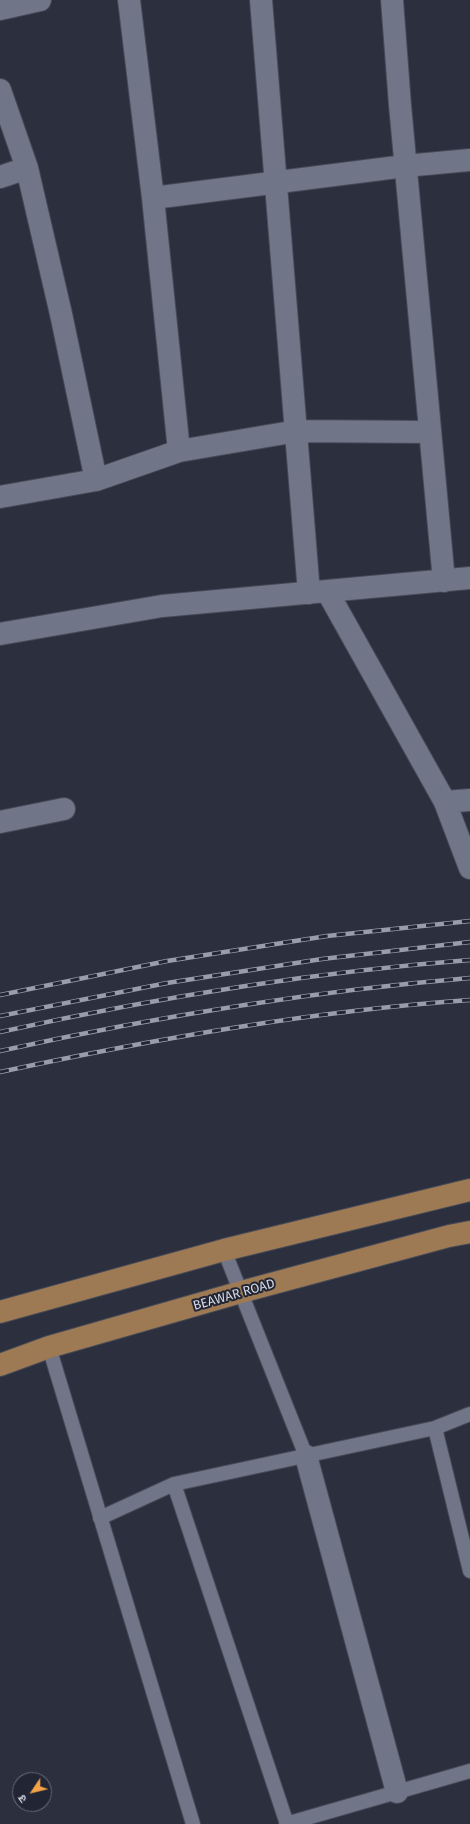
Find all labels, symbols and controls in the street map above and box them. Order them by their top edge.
street label: BEAWAR ROAD [191,1276,277,1314]
north arrow [12,1772,52,1812]
text: उ [15,1792,30,1805]

